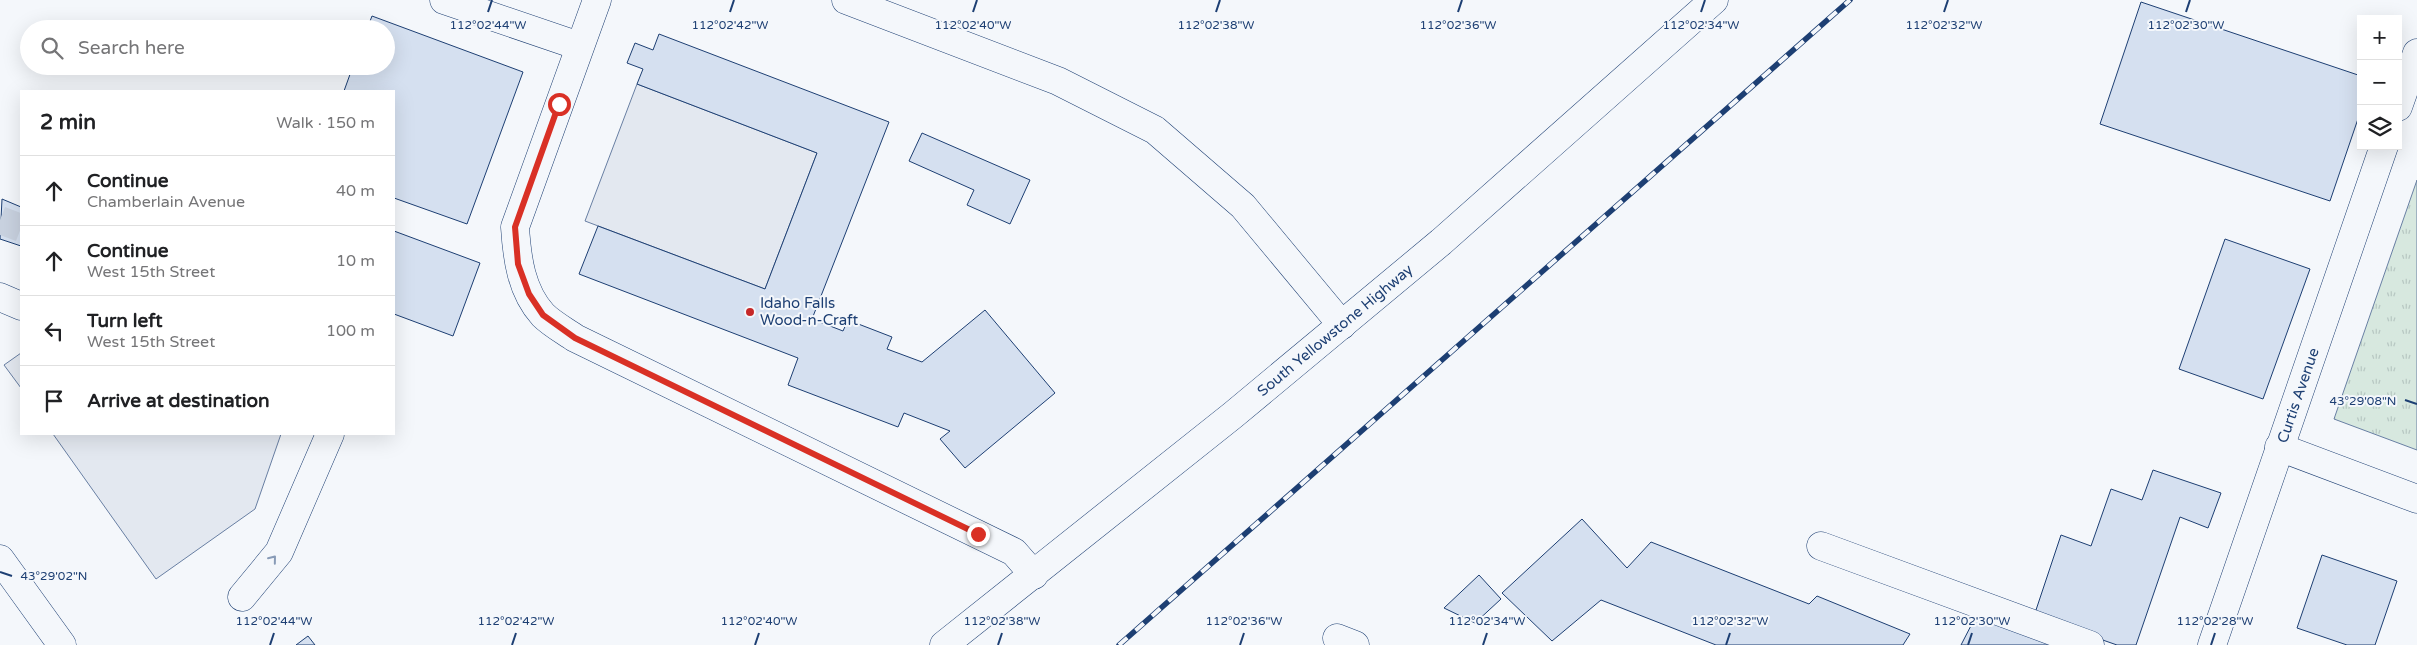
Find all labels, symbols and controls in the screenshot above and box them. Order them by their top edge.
map controls [2357,15,2402,150]
button: + [2357,15,2402,60]
text: 112°02'44"W [449,18,527,32]
text: 112°02'42"W [691,18,769,32]
text: 112°02'40"W [934,18,1012,32]
text: 112°02'38"W [1177,18,1255,32]
text: 112°02'36"W [1419,18,1497,32]
text: 112°02'34"W [1662,18,1740,32]
text: 112°02'32"W [1905,18,1983,32]
text: 112°02'30"W [2147,18,2225,32]
search box [20,20,395,75]
icon: search [38,34,66,62]
text: Search here [78,37,185,59]
button: − [2357,60,2402,105]
route start [548,93,571,116]
button: layers [2357,105,2402,150]
text: 2 min [40,110,96,135]
text: Walk · 150 m [276,113,375,133]
text: Continue [87,170,169,192]
icon: ahead [40,177,68,205]
text: 40 m [336,181,375,201]
text: Chamberlain Avenue [87,192,245,212]
text: Continue [87,240,169,262]
icon: ahead [40,247,68,275]
text: 10 m [336,251,375,271]
street label: South Yellowstone Highway [1254,260,1416,400]
text: West 15th Street [87,262,215,282]
place label: Idaho Falls Wood-n-Craft [760,294,859,329]
marker: Idaho Falls Wood-n-Craft [744,306,756,318]
text: Turn left [87,310,163,332]
icon: left [40,317,68,345]
text: 100 m [326,321,375,341]
text: West 15th Street [87,332,215,352]
street label: Curtis Avenue [2273,345,2323,445]
icon: arrive [40,387,68,415]
text: Arrive at destination [87,390,270,412]
text: 43°29'08"N [2330,394,2397,408]
route end [967,523,990,546]
one-way arrow [268,556,276,565]
text: 43°29'02"N [21,569,88,583]
text: 112°02'44"W [235,614,313,628]
text: 112°02'42"W [477,614,555,628]
text: 112°02'40"W [720,614,798,628]
text: 112°02'38"W [963,614,1041,628]
text: 112°02'36"W [1205,614,1283,628]
text: 112°02'34"W [1448,614,1526,628]
text: 112°02'32"W [1691,614,1769,628]
text: 112°02'30"W [1933,614,2011,628]
text: 112°02'28"W [2176,614,2254,628]

